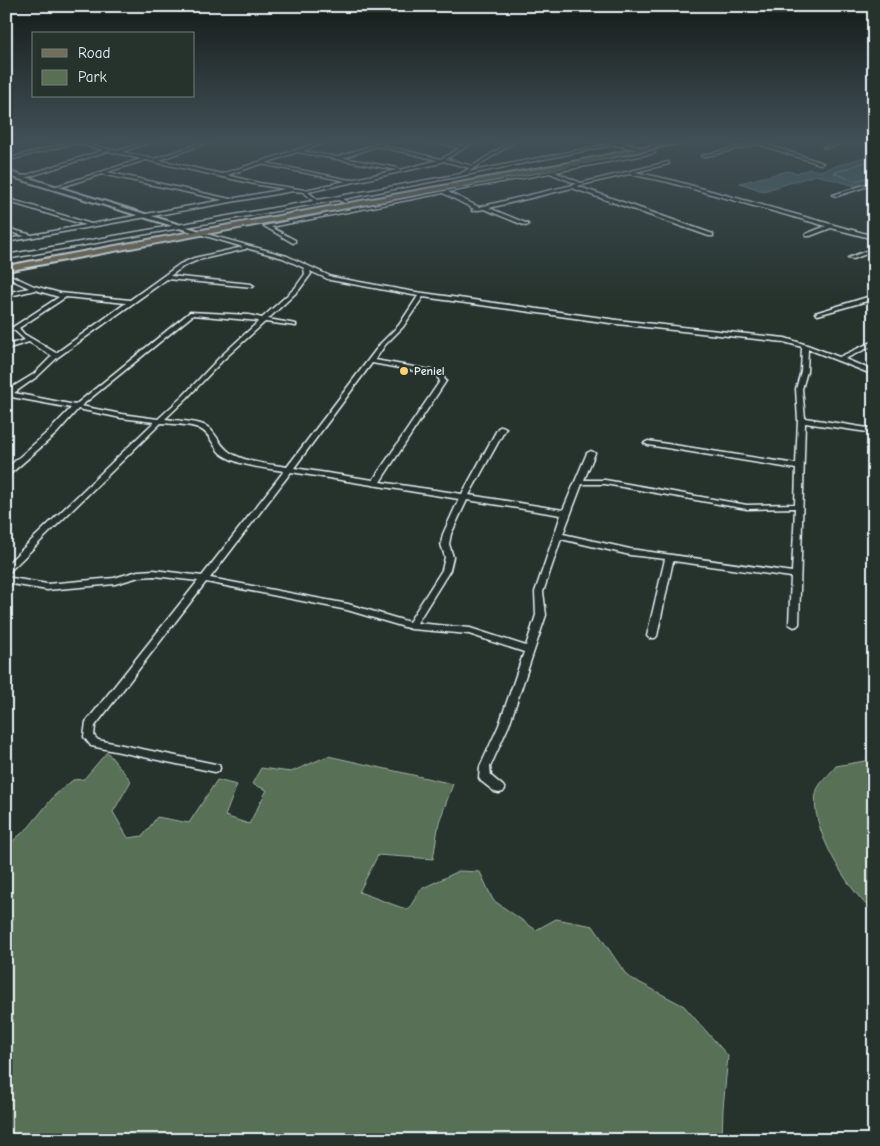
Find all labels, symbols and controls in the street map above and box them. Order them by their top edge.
legend [32,32,195,98]
text: Road [78,44,110,62]
text: Park [78,68,107,86]
place label: Peniel [414,364,445,378]
marker: Peniel [398,365,410,377]

